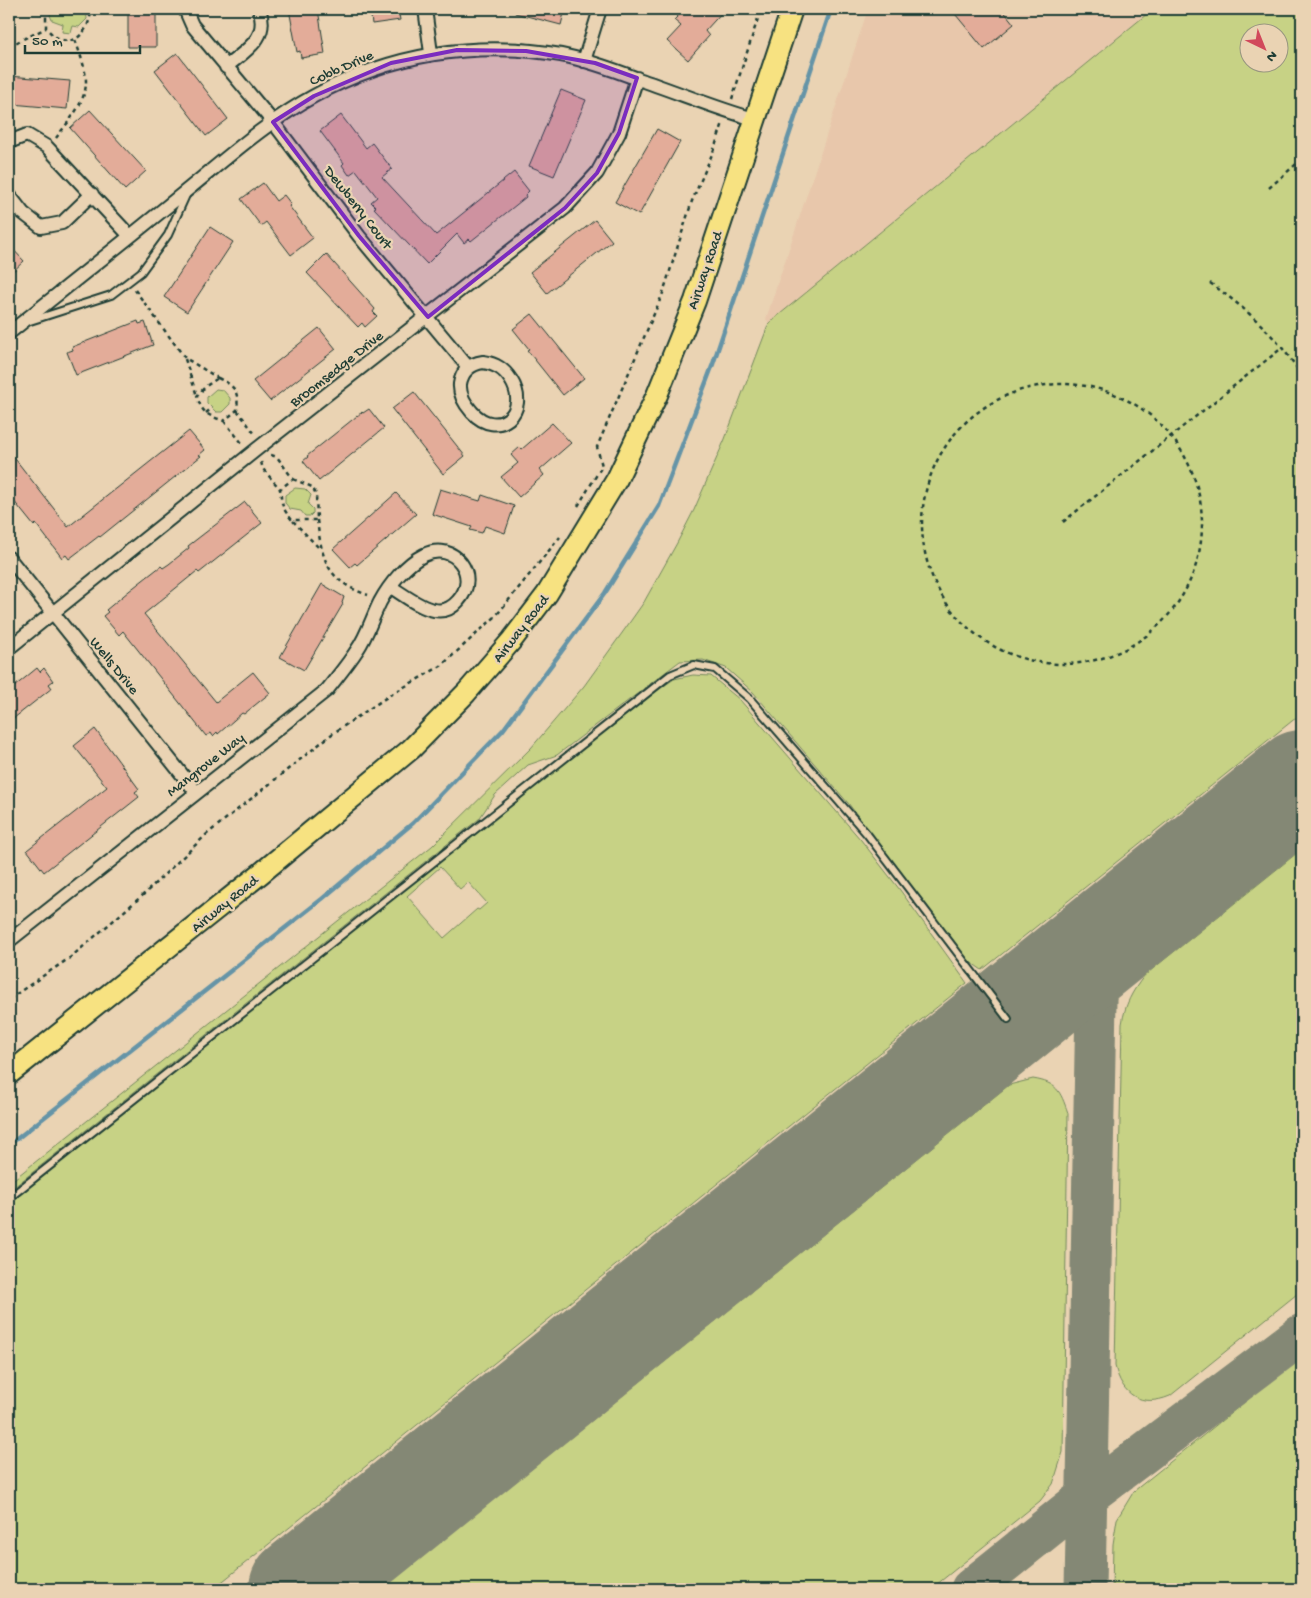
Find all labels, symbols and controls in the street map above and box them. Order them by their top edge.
scale bar [25,22,140,54]
north arrow [1238,22,1288,72]
text: 50 m [32,33,63,51]
text: N [1262,46,1280,65]
street label: Cobb Drive [307,47,377,91]
street label: Dewberry Court [319,162,397,255]
street label: Airway Road [684,228,728,312]
street label: Broomsedge Drive [286,327,388,412]
street label: Airway Road [490,591,554,667]
street label: Wells Drive [85,634,142,699]
street label: Mangrove Way [164,729,249,802]
street label: Airway Road [188,871,263,937]

